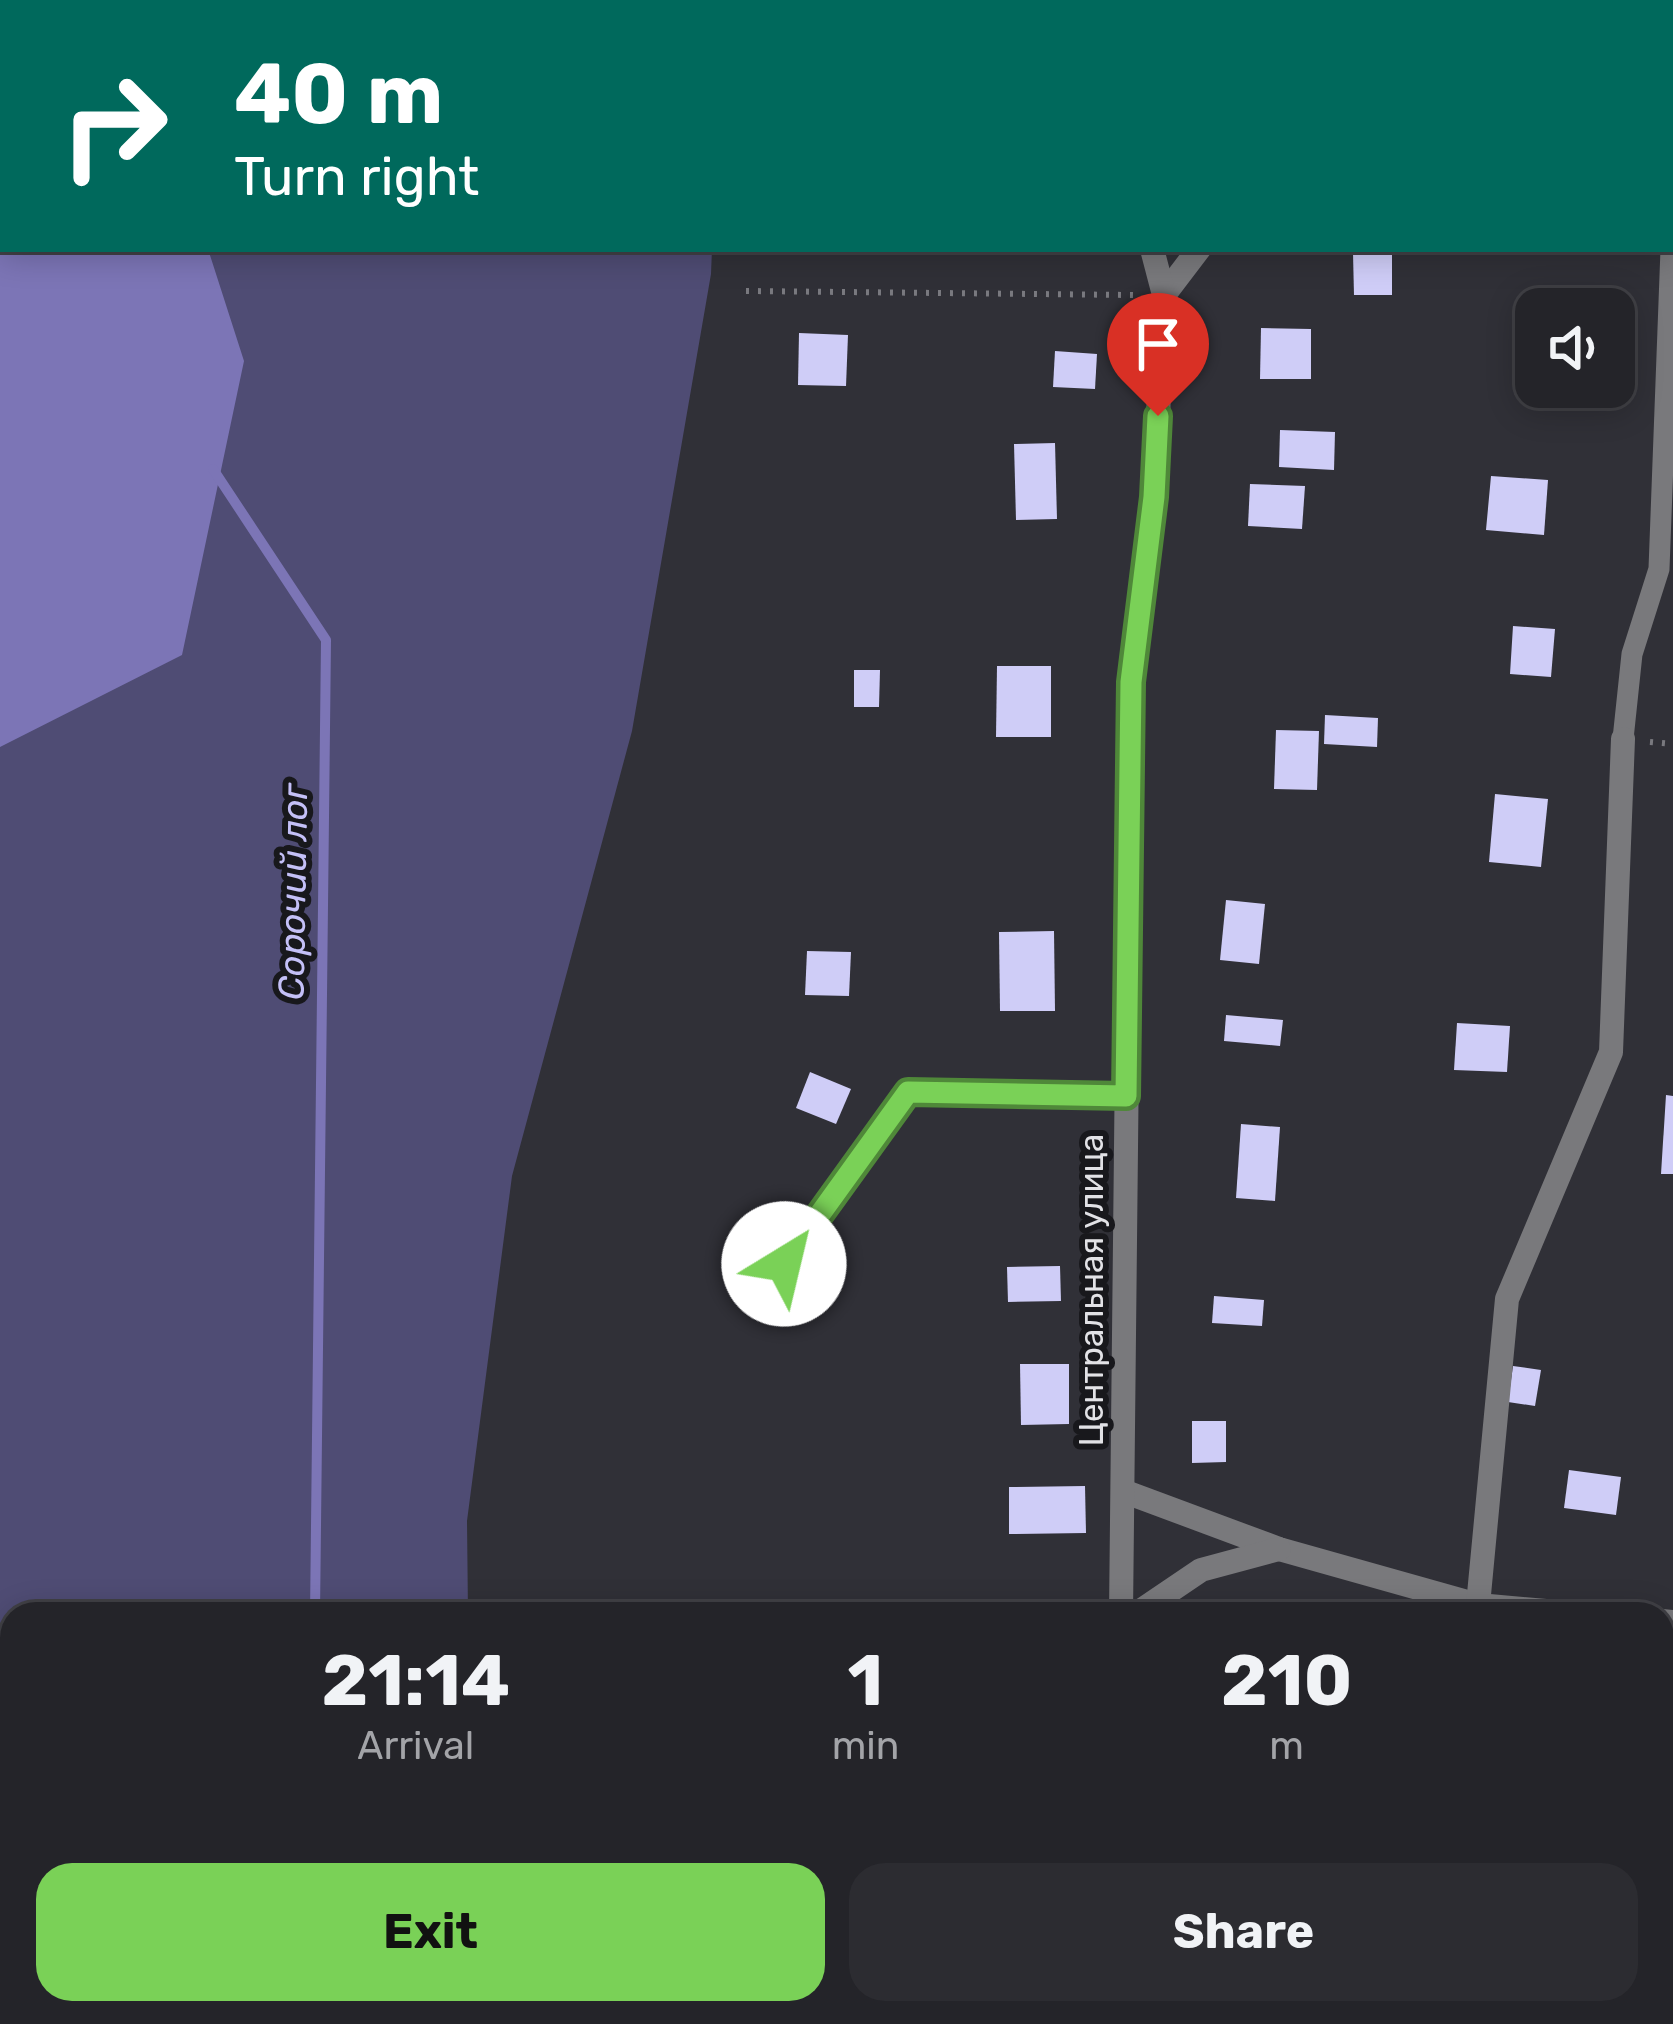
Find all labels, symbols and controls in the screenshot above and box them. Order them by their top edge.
text: 40 m [234,44,443,144]
icon: right [36,48,192,204]
text: Turn right [234,145,479,209]
map controls [1515,288,1635,408]
button: sound [1515,288,1635,408]
pin [1107,293,1209,416]
icon: arrive [1125,311,1191,377]
water label: Сорочий лог [270,782,316,1000]
street label: Центральная улица [1072,1134,1111,1446]
position arrow [721,1201,847,1327]
text: 21:14 [322,1638,510,1723]
text: 1 [848,1638,883,1723]
text: 210 [1221,1638,1352,1723]
text: Arrival [357,1723,474,1769]
text: min [832,1723,899,1769]
text: m [1269,1723,1304,1769]
button: Exit [36,1863,825,2001]
button: Share [849,1863,1638,2001]

